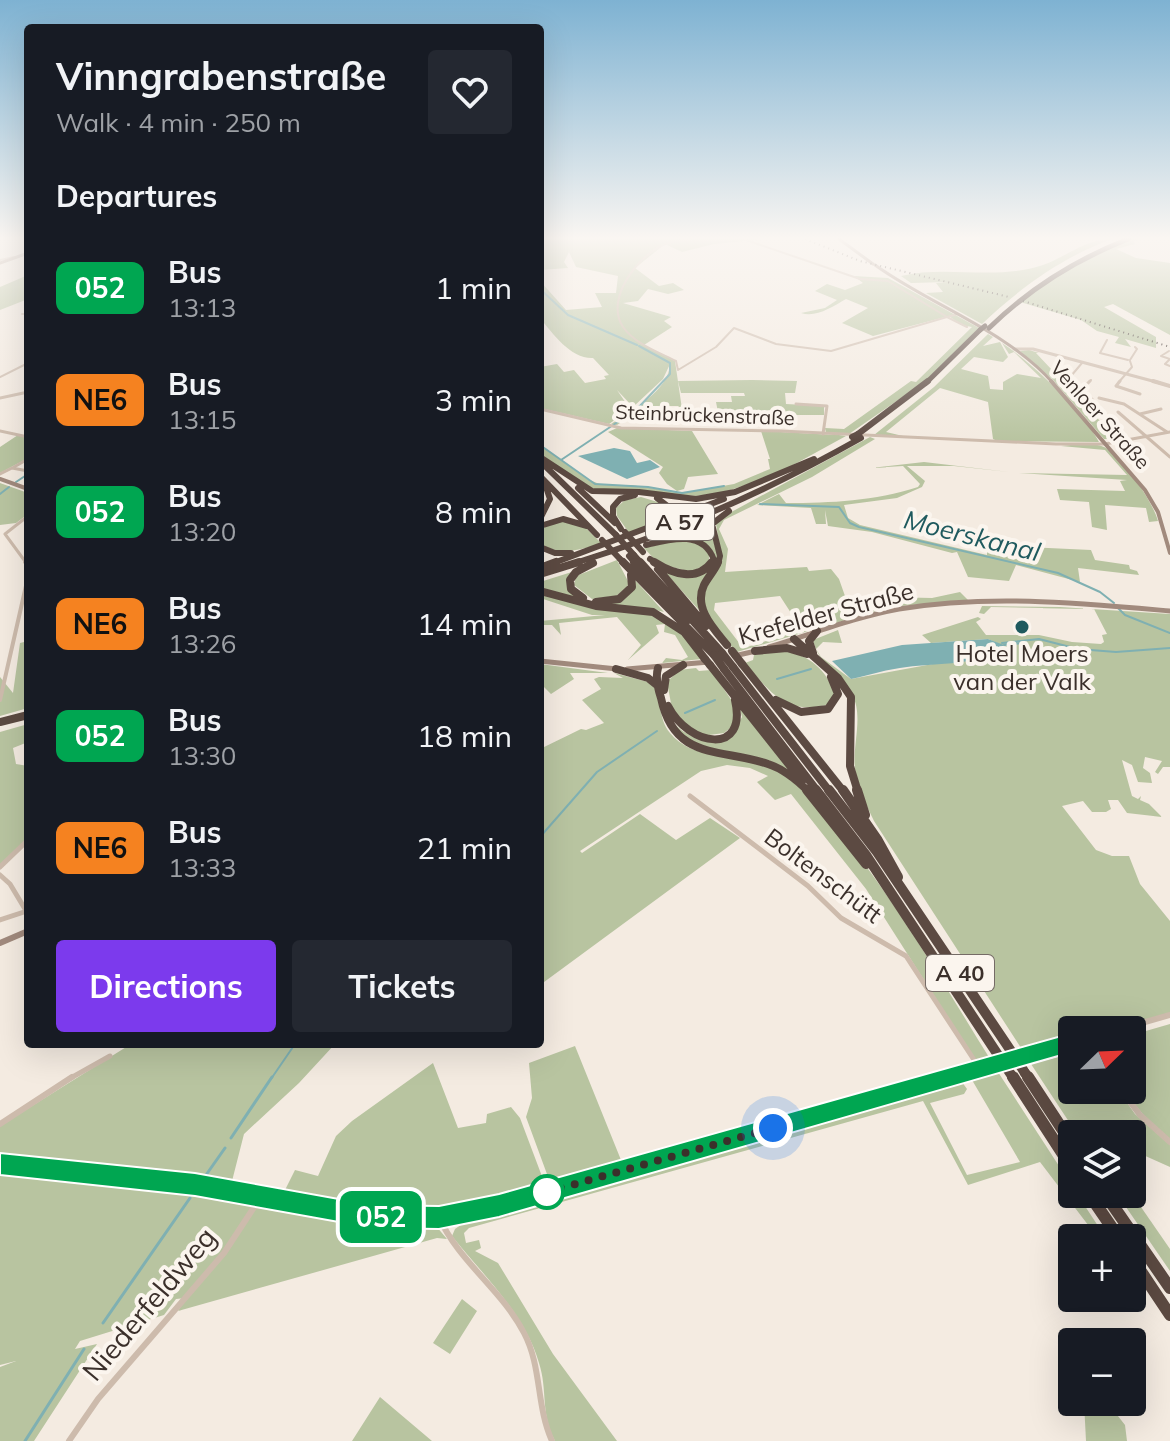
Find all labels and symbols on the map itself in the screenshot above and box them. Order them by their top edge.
street label: Venloer Straße [1045,355,1156,474]
street label: Steinbrückenstraße [615,399,795,430]
water label: Moerskanal [901,503,1045,569]
road number: A 57 [646,504,714,540]
street label: Krefelder Straße [735,575,917,651]
marker: Hotel Moers van der Valk [1013,618,1031,636]
place label: Hotel Moers van der Valk [953,638,1091,696]
street label: Boltenschütt [759,821,888,929]
road number: A 40 [926,955,994,991]
north arrow [1058,1016,1146,1104]
your location [753,1108,793,1148]
unlabelled marker [530,1175,564,1209]
line badge: 052 [335,1191,427,1243]
street label: Niederfeldweg [74,1220,223,1388]

